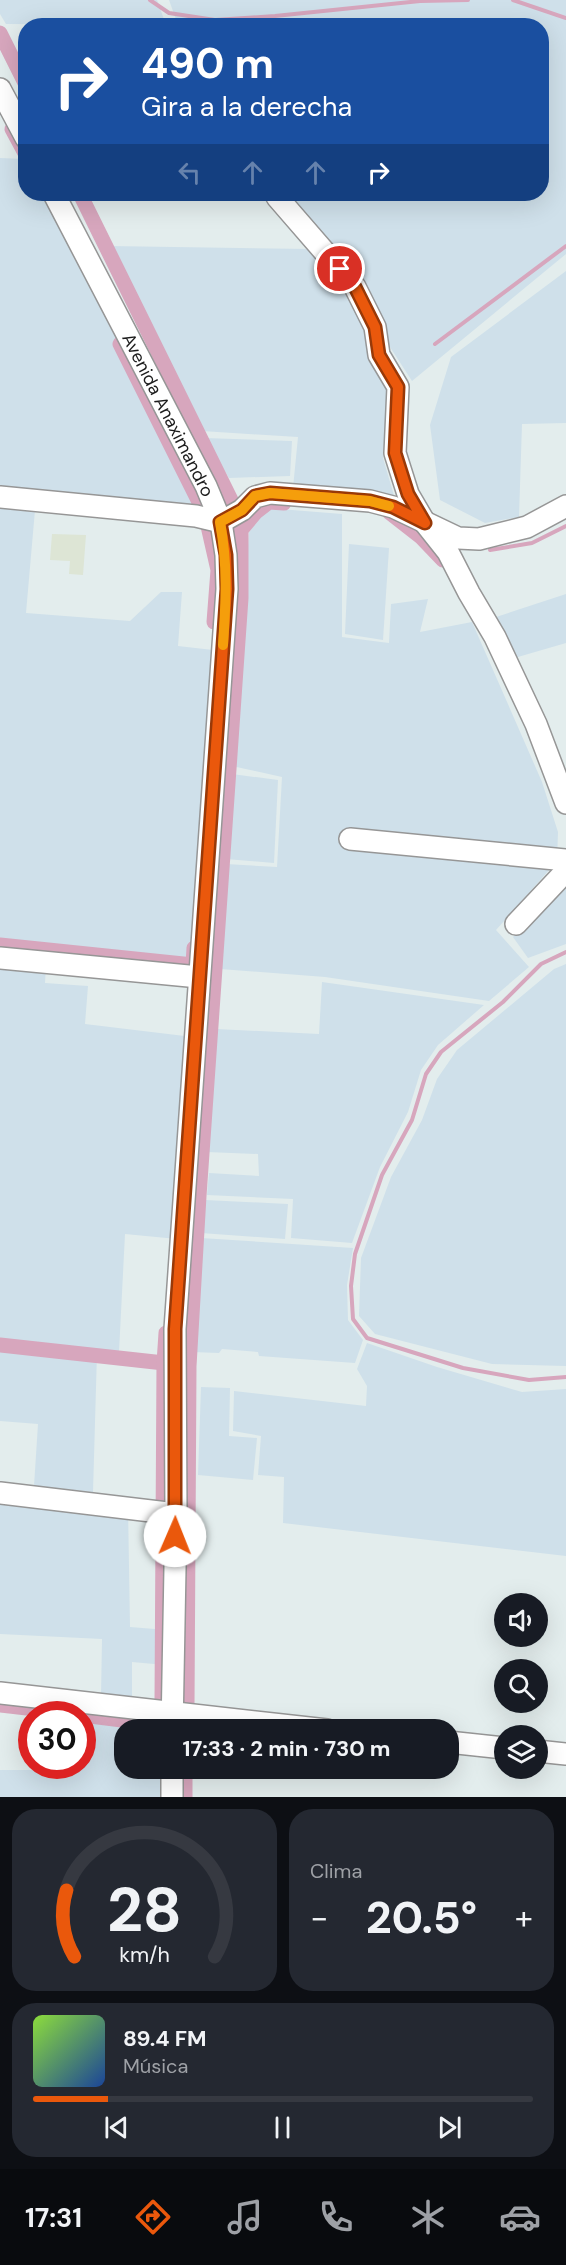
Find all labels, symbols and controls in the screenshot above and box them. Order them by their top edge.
text: 490 m [141,36,274,91]
icon: right [42,42,120,120]
text: Gira a la derecha [141,89,352,124]
icon: left [173,156,206,189]
icon: ahead [236,156,269,189]
icon: ahead [299,156,332,189]
icon: right [362,156,395,189]
pin [314,243,365,294]
icon: arrive [323,252,356,285]
street label: Avenida Anaximandro [116,329,220,501]
position arrow [143,1504,207,1568]
map controls [494,1593,548,1779]
button: sound [494,1593,548,1647]
button: search [494,1659,548,1713]
speed limit sign: 30 [18,1701,96,1779]
button: layers [494,1725,548,1779]
text: 17:33 · 2 min · 730 m [182,1734,391,1763]
text: Clima [310,1858,362,1884]
text: 28 [107,1869,182,1950]
text: 20.5° [366,1888,477,1947]
text: − [310,1896,328,1939]
text: + [515,1896,533,1939]
text: km/h [119,1941,170,1969]
text: 89.4 FM [123,2024,206,2053]
text: Música [123,2053,188,2079]
icon: previous [100,2111,133,2144]
icon: pause [266,2111,299,2144]
icon: next [433,2111,466,2144]
icon: directions [132,2196,174,2238]
icon: music [224,2196,266,2238]
icon: phone [315,2196,357,2238]
icon: climate [407,2196,449,2238]
icon: car [499,2196,541,2238]
text: 17:31 [25,2200,82,2235]

